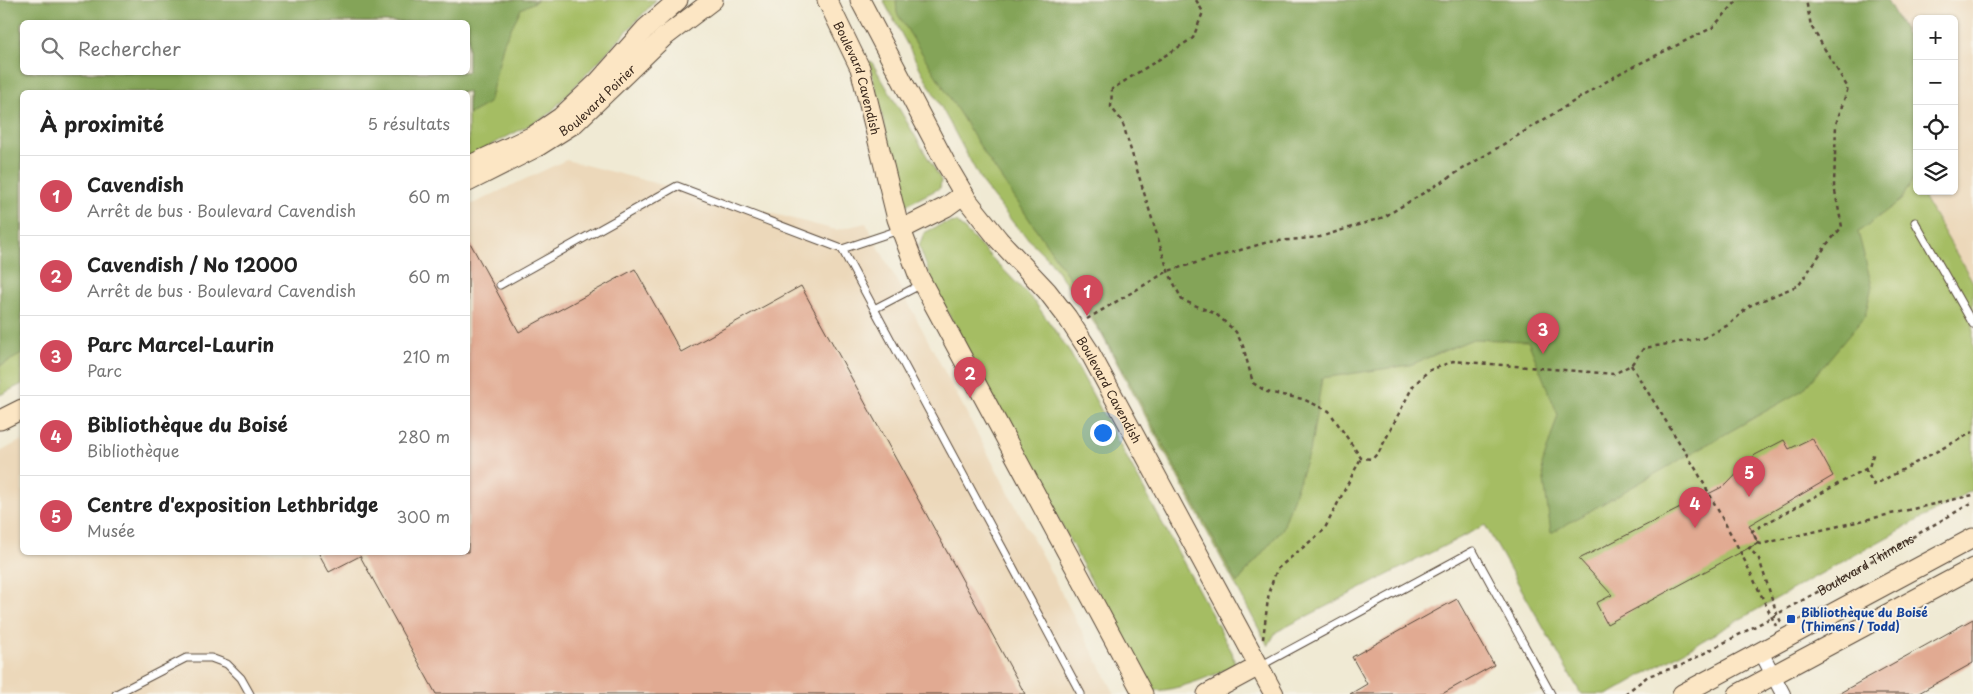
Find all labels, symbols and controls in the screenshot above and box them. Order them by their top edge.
map controls [1913,15,1958,195]
button: + [1913,15,1958,60]
street label: Boulevard Cavendish [829,18,885,136]
search box [20,20,470,75]
icon: search [38,34,66,62]
text: Rechercher [78,34,181,62]
street label: Boulevard Poirier [555,60,640,140]
button: − [1913,60,1958,105]
button: locate [1913,105,1958,150]
text: À proximité [40,107,164,139]
text: 5 résultats [367,111,450,135]
button: layers [1913,150,1958,195]
text: Cavendish [87,170,184,198]
text: 1 [52,184,60,208]
text: 60 m [408,184,450,208]
text: Arrêt de bus · Boulevard Cavendish [87,198,356,222]
text: Cavendish / No 12000 [87,250,298,278]
text: 2 [50,264,62,288]
text: 60 m [408,264,450,288]
pin: 1 [1071,275,1103,316]
text: Arrêt de bus · Boulevard Cavendish [87,278,356,302]
pin: 3 [1527,313,1559,354]
text: Parc Marcel-Laurin [87,330,274,358]
street label: Boulevard Cavendish [1073,333,1146,446]
text: 3 [51,344,61,368]
text: 210 m [402,344,450,368]
pin: 2 [954,357,986,398]
text: Parc [87,358,122,382]
text: Bibliothèque du Boisé [87,410,288,438]
your location [1090,420,1116,446]
text: 4 [51,424,61,448]
text: 280 m [398,424,450,448]
text: Bibliothèque [87,438,179,462]
pin: 5 [1733,456,1765,497]
pin: 4 [1679,487,1711,528]
text: Centre d'exposition Lethbridge [87,490,378,518]
text: 5 [51,504,61,528]
text: 300 m [396,504,450,528]
text: Musée [87,518,135,542]
street label: Boulevard Thimens [1814,529,1917,599]
place label: Bibliothèque du Boisé (Thimens / Todd) [1801,603,1928,635]
marker: Bibliothèque du Boisé (Thimens / Todd) [1785,613,1797,625]

